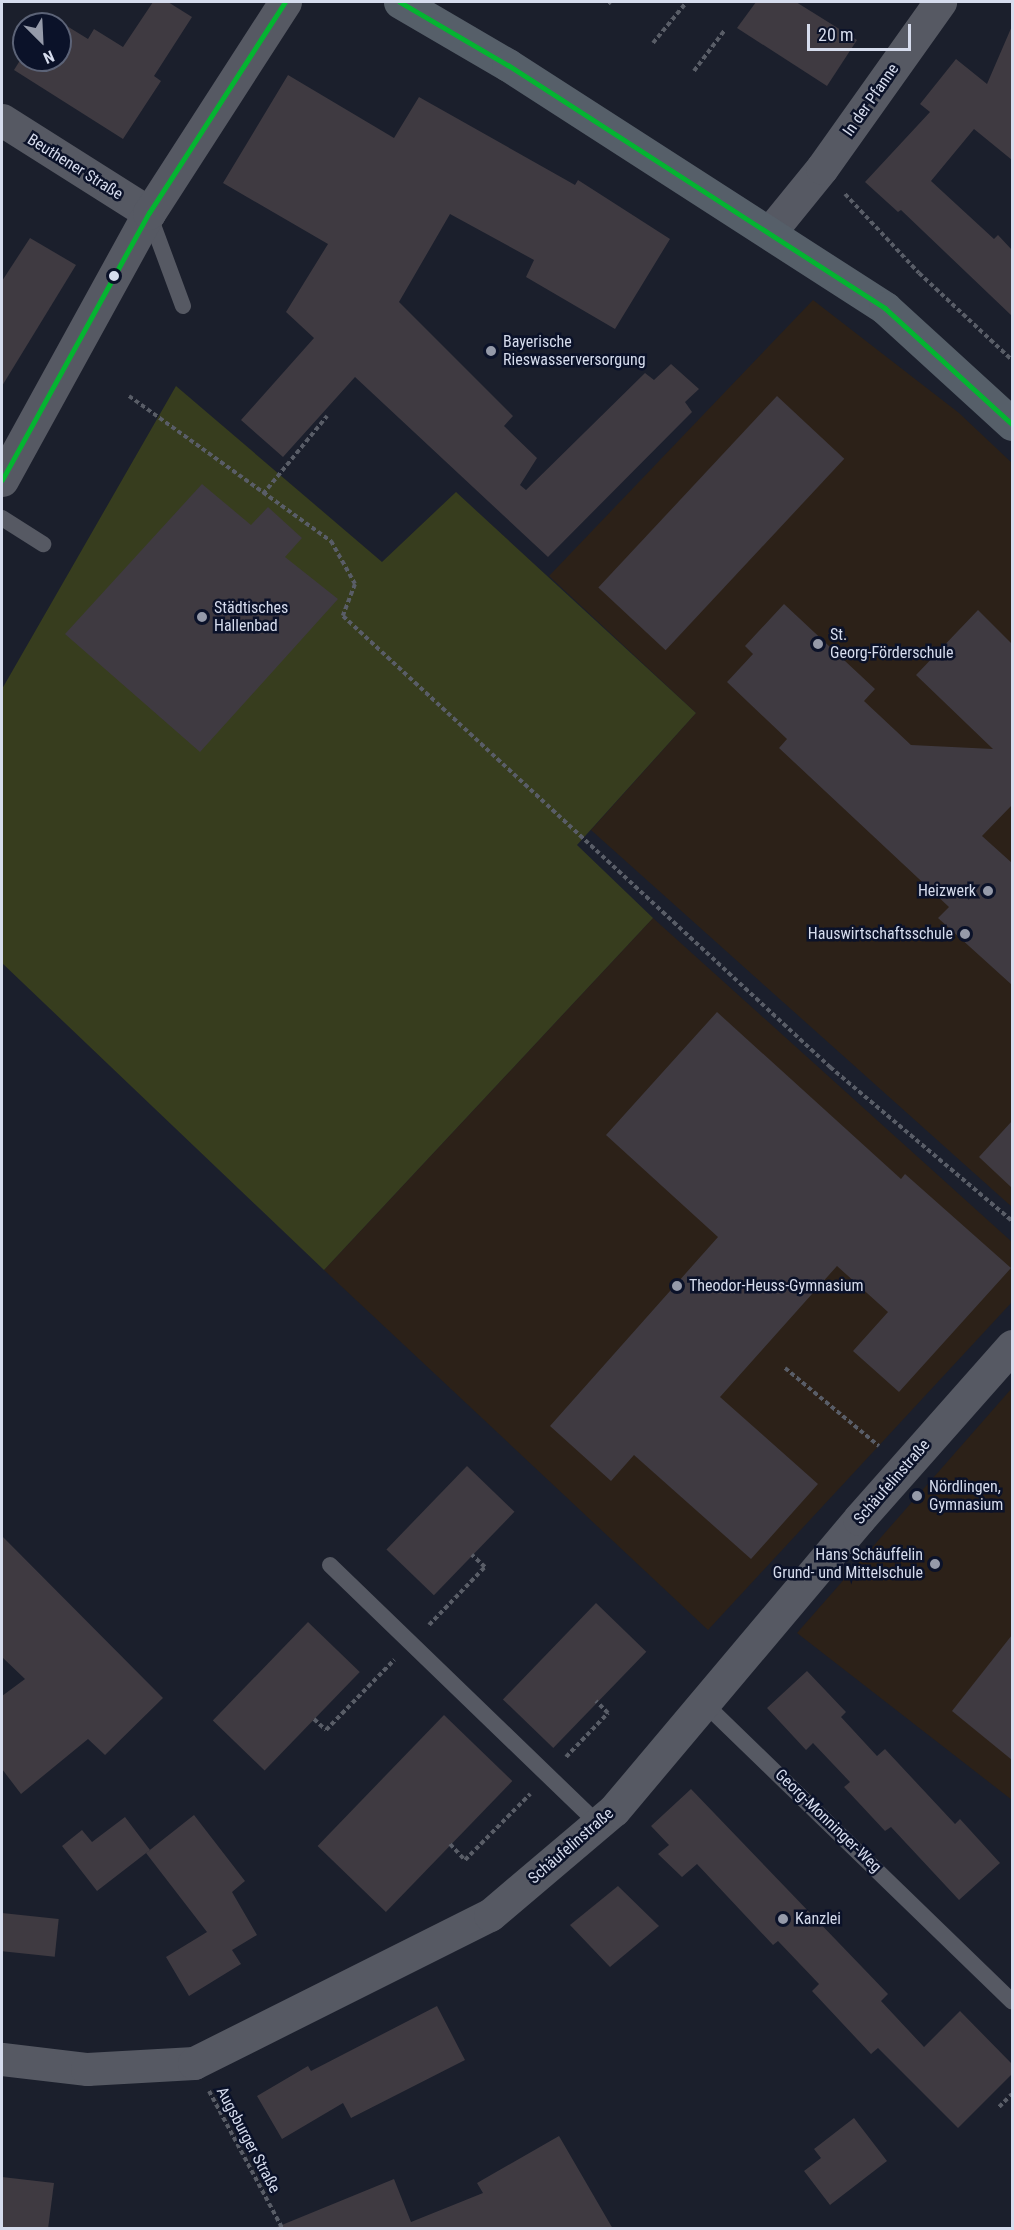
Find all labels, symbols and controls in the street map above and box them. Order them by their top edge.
north arrow [12,12,72,72]
scale bar [810,12,914,50]
text: 20 m [818,24,853,45]
text: N [40,46,57,68]
street label: In der Pfanne [839,60,903,140]
street label: Beuthener Straße [24,130,126,204]
unlabelled marker [108,270,120,282]
place label: Bayerische Rieswasserversorgung [503,332,646,370]
marker: Bayerische Rieswasserversorgung [484,344,498,358]
place label: Städtisches Hallenbad [214,598,288,636]
marker: Städtisches Hallenbad [195,610,209,624]
place label: St. Georg-Förderschule [830,625,953,663]
marker: St. Georg-Förderschule [811,637,825,651]
place label: Heizwerk [918,881,976,901]
marker: Heizwerk [981,884,995,898]
place label: Hauswirtschaftsschule [808,924,953,944]
marker: Hauswirtschaftsschule [958,927,972,941]
place label: Theodor-Heuss-Gymnasium [689,1276,863,1296]
marker: Theodor-Heuss-Gymnasium [670,1279,684,1293]
street label: Schäufelinstraße [850,1436,934,1528]
place label: Nördlingen, Gymnasium [929,1477,1003,1515]
marker: Nördlingen, Gymnasium [910,1489,924,1503]
place label: Hans Schäuffelin Grund- und Mittelschule [773,1545,923,1583]
marker: Hans Schäuffelin Grund- und Mittelschule [928,1557,942,1571]
street label: Georg-Monninger-Weg [771,1765,885,1877]
street label: Schäufelinstraße [525,1804,617,1888]
place label: Kanzlei [795,1909,841,1929]
marker: Kanzlei [776,1912,790,1926]
street label: Augsburger Straße [212,2084,284,2196]

